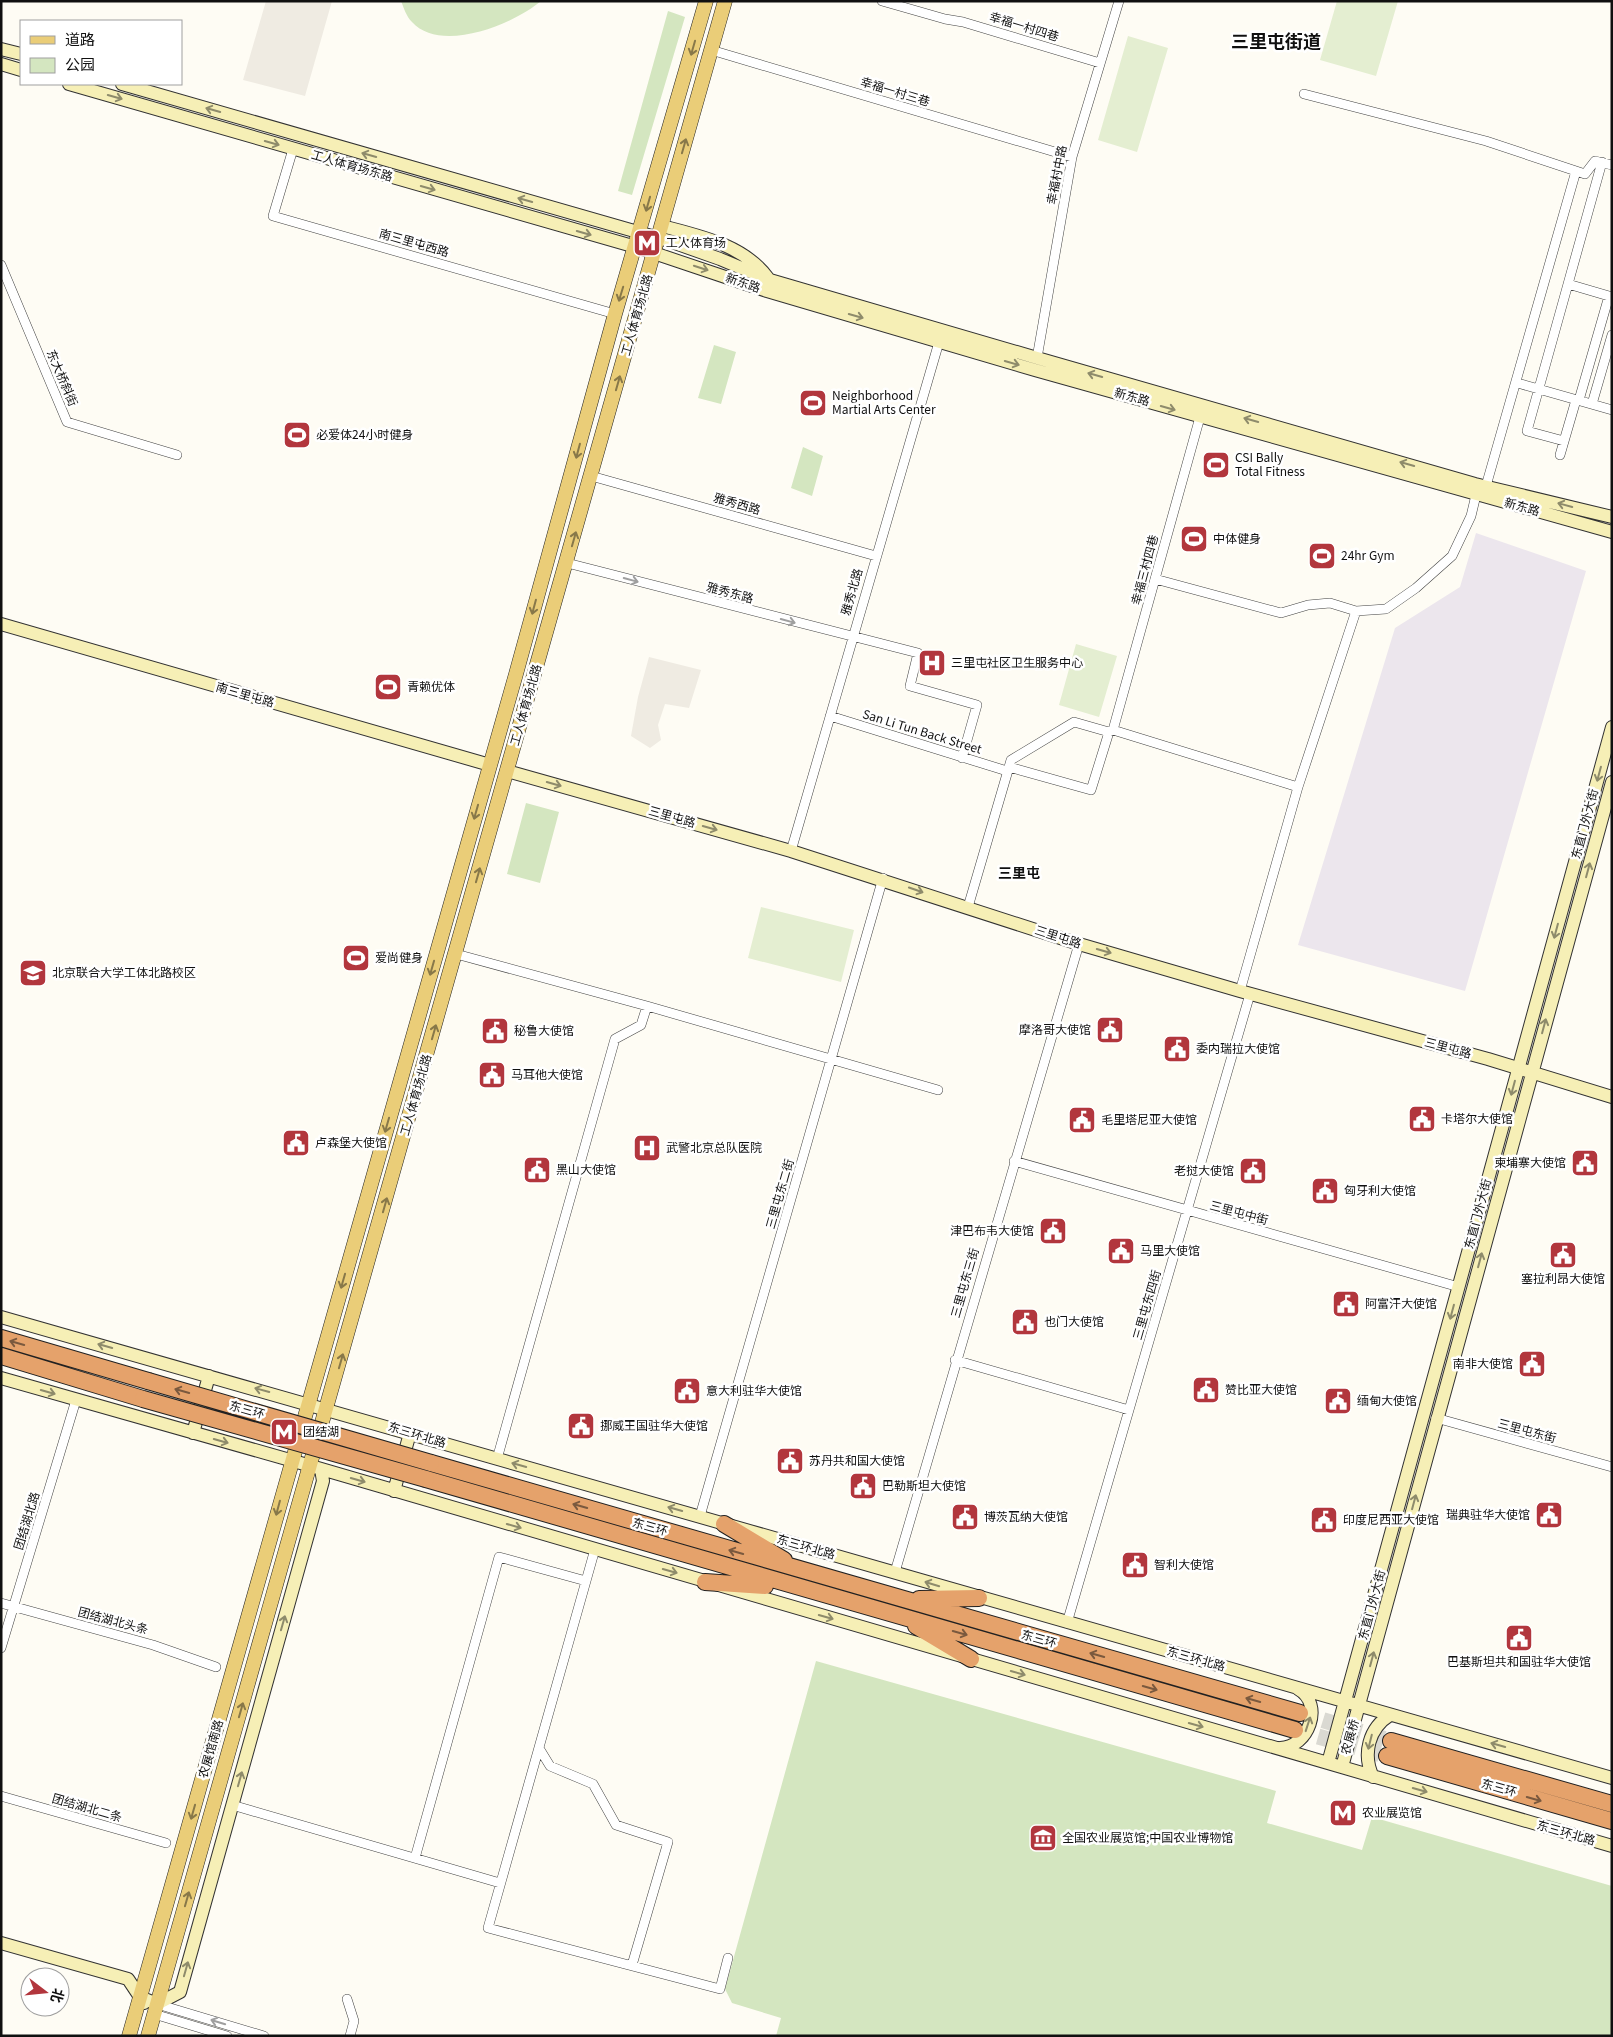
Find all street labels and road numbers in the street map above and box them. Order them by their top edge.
street label: 幸福一村四巷 [988,7,1061,44]
street label: 幸福一村三巷 [859,72,932,109]
street label: 幸福村中路 [1041,144,1070,206]
street label: 工人体育场东路 [310,145,395,184]
street label: 南三里屯西路 [377,223,451,260]
street label: 新东路 [724,268,763,295]
street label: 工人体育场北路 [616,272,655,357]
street label: 东大桥斜街 [44,346,83,408]
street label: 新东路 [1113,382,1152,409]
street label: 雅秀西路 [712,488,763,517]
street label: 新东路 [1503,492,1542,519]
street label: 幸福三村四巷 [1126,533,1161,607]
street label: 雅秀北路 [836,566,865,617]
street label: 雅秀东路 [705,577,756,606]
street label: 工人体育场北路 [505,662,544,747]
street label: 南三里屯路 [214,677,277,710]
street label: San Li Tun Back Street [861,704,985,757]
street label: 东直门外大街 [1566,787,1601,861]
street label: 三里屯路 [647,801,698,830]
street label: 三里屯路 [1033,920,1084,951]
street label: 三里屯路 [1423,1032,1474,1061]
street label: 工人体育场北路 [395,1052,434,1137]
street label: 三里屯东二街 [760,1157,797,1231]
street label: 东直门外大街 [1459,1177,1494,1251]
street label: 三里屯中街 [1208,1196,1271,1228]
street label: 三里屯东三街 [945,1246,982,1320]
street label: 三里屯东四街 [1127,1268,1164,1342]
street label: 东三环 [228,1395,267,1422]
street label: 三里屯东街 [1496,1414,1559,1446]
street label: 东三环北路 [386,1417,449,1450]
street label: 团结湖北路 [9,1489,42,1552]
street label: 东三环 [631,1512,670,1539]
street label: 东三环北路 [775,1529,838,1562]
street label: 东直门外大街 [1353,1568,1388,1642]
street label: 团结湖北头条 [76,1602,150,1637]
street label: 东三环 [1020,1624,1059,1651]
street label: 东三环北路 [1165,1641,1228,1674]
street label: 农展馆南路 [193,1717,226,1780]
street label: 农展桥 [1335,1717,1362,1756]
street label: 东三环 [1480,1773,1519,1800]
street label: 团结湖北二条 [50,1788,124,1825]
street label: 东三环北路 [1535,1815,1598,1848]

